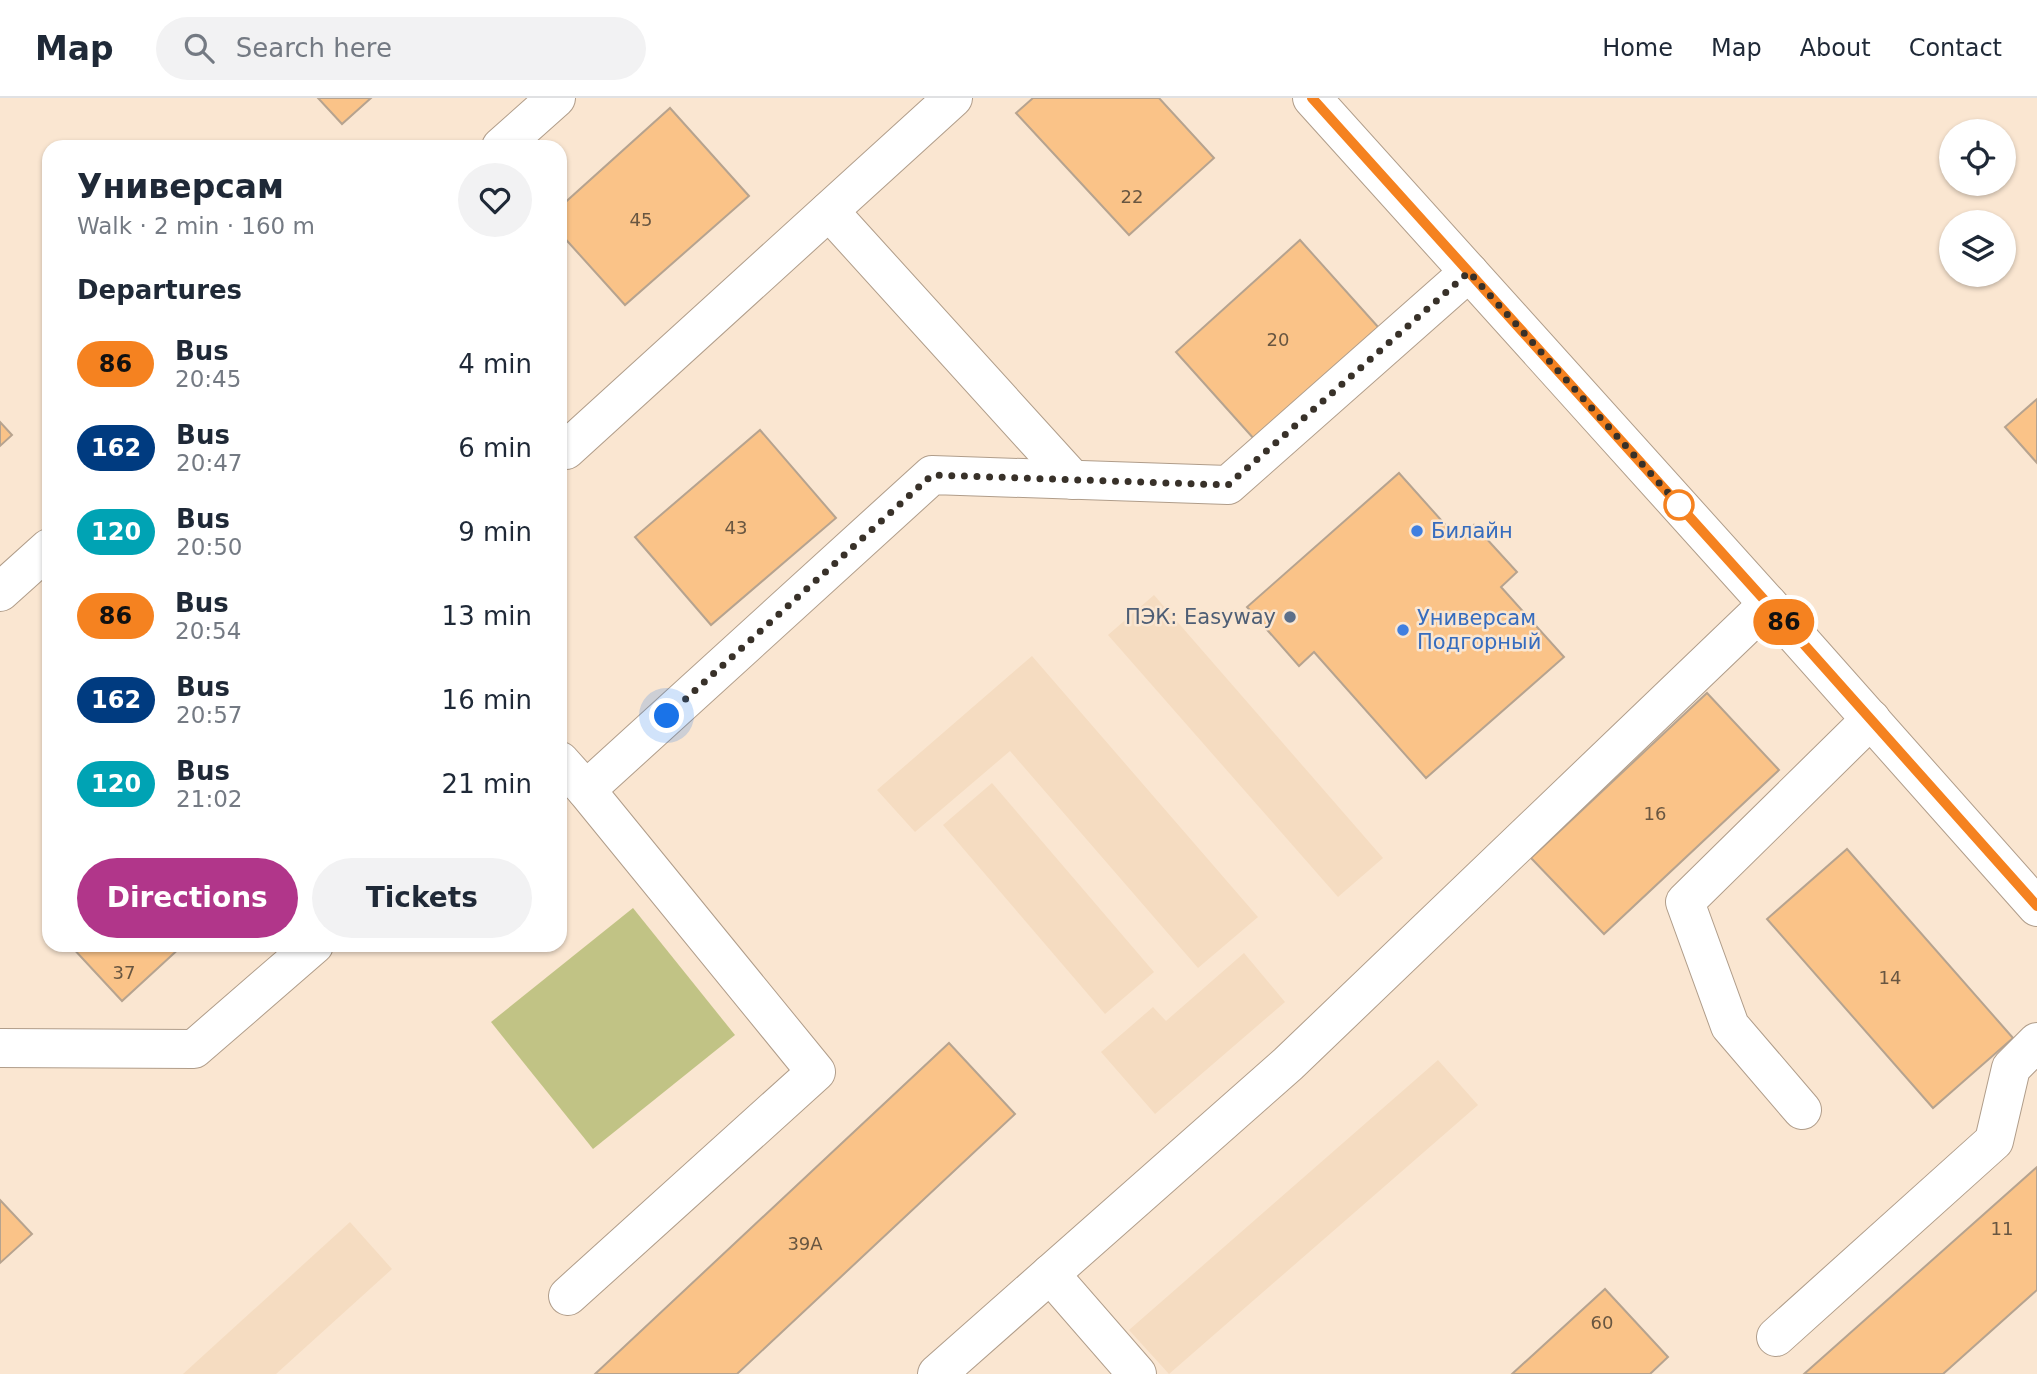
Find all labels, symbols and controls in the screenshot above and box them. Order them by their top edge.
search box [156,17,646,80]
text: Map [35,29,114,68]
icon: search [180,29,218,67]
text: Search here [236,33,392,63]
text: Home [1602,34,1673,62]
text: Map [1711,34,1762,62]
text: About [1800,34,1871,62]
text: Contact [1909,34,2002,62]
map controls [1939,119,2016,287]
button: locate [1939,119,2016,196]
button: heart [458,163,532,237]
text: Универсам [77,167,284,206]
house number: 22 [1121,186,1143,207]
house number: 45 [630,209,652,230]
button: layers [1939,210,2016,287]
text: Walk · 2 min · 160 m [77,213,315,239]
text: Departures [77,275,242,305]
house number: 20 [1267,329,1289,350]
text: Bus [175,336,229,366]
text: 4 min [458,349,532,379]
text: 86 [99,350,132,378]
text: 20:45 [175,366,241,392]
text: Bus [176,420,230,450]
text: 6 min [458,433,532,463]
text: 162 [91,434,141,462]
text: 20:47 [176,450,242,476]
unlabelled marker [1664,490,1694,520]
text: Bus [176,504,230,534]
text: 9 min [458,517,532,547]
house number: 43 [725,517,747,538]
text: 120 [91,518,141,546]
place label: Билайн [1431,519,1513,543]
marker: Билайн [1409,523,1425,539]
text: 20:50 [176,534,242,560]
text: Bus [175,588,229,618]
line badge: 86 [1752,599,1816,645]
text: 13 min [442,601,532,631]
text: 86 [99,602,132,630]
place label: ПЭК: Easyway [1125,605,1276,629]
place label: Универсам Подгорный [1417,606,1541,654]
text: 86 [1767,608,1801,636]
marker: ПЭК: Easyway [1282,609,1298,625]
text: 20:54 [175,618,241,644]
marker: Универсам Подгорный [1395,622,1411,638]
text: Bus [176,672,230,702]
text: 16 min [442,685,532,715]
text: 162 [91,686,141,714]
your location [649,698,684,733]
text: 20:57 [176,702,242,728]
text: Bus [176,756,230,786]
text: 21 min [442,769,532,799]
text: 120 [91,770,141,798]
text: 21:02 [176,786,242,812]
house number: 16 [1644,803,1666,824]
button: Directions [77,858,298,938]
button: Tickets [312,858,532,938]
house number: 37 [113,962,135,983]
house number: 14 [1879,967,1901,988]
house number: 11 [1991,1218,2013,1239]
house number: 39А [787,1233,823,1254]
house number: 60 [1591,1312,1613,1333]

